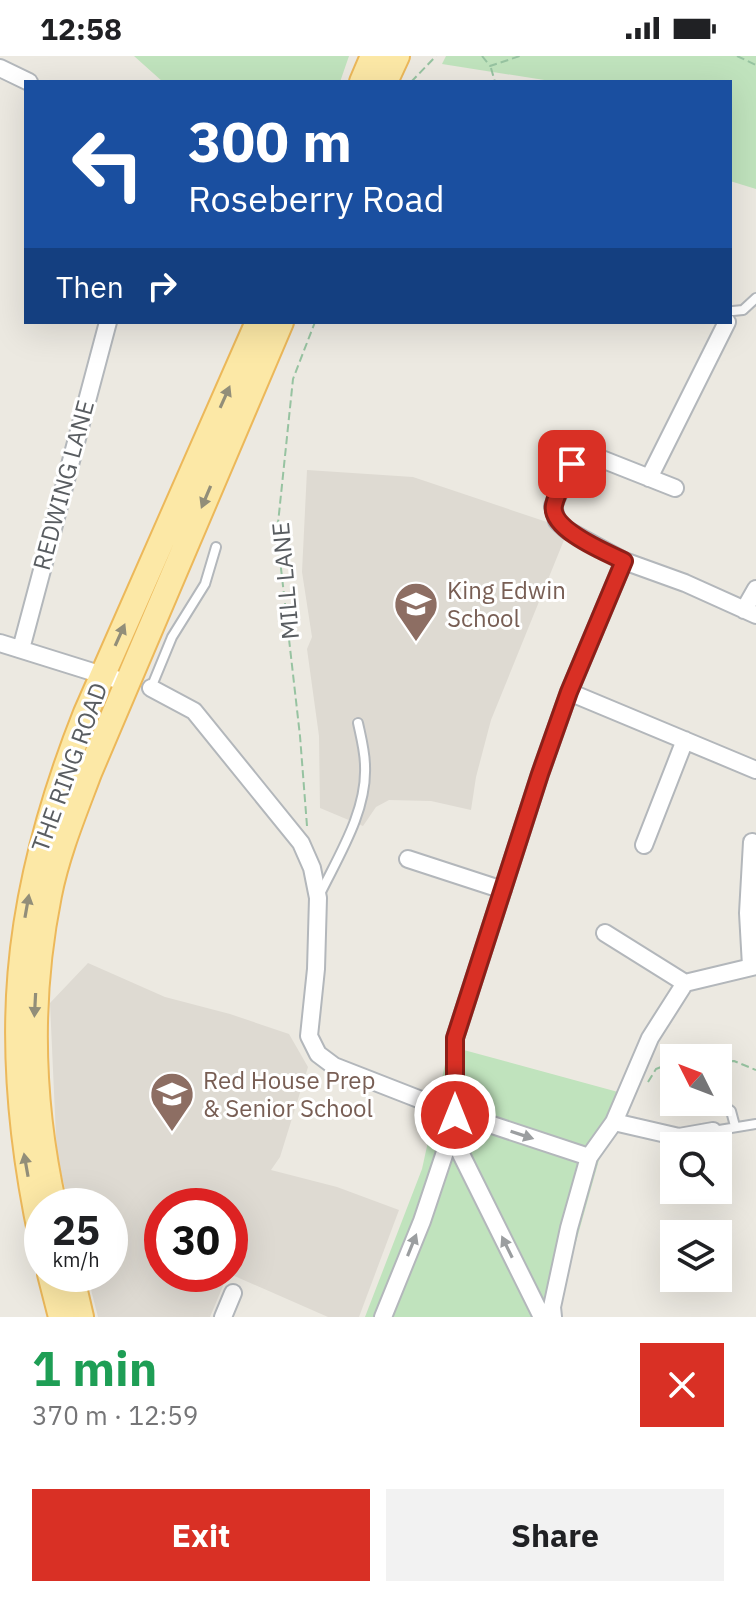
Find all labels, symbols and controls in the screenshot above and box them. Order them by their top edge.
text: 12:58 [40,9,122,48]
text: 300 m [188,105,352,177]
icon: left [56,112,160,216]
text: Roseberry Road [188,175,445,222]
icon: right [140,264,184,308]
text: Then [56,267,124,306]
one-way arrow [218,385,231,409]
street label: REDWING LANE [25,397,101,573]
pin [538,430,606,498]
icon: arrive [550,442,594,486]
one-way arrow [199,485,212,508]
street label: MILL LANE [264,521,306,641]
place label: King Edwin School [447,574,566,634]
school or university icon: King Edwin School [392,580,440,643]
one-way arrow [113,623,127,647]
street label: THE RING ROAD [24,678,114,856]
one-way arrow [21,894,33,919]
one-way arrow [28,993,41,1018]
north arrow [660,1044,732,1116]
map controls [660,1044,732,1292]
place label: Red House Prep & Senior School [203,1064,375,1124]
school or university icon: Red House Prep & Senior School [148,1070,196,1133]
position arrow [413,1073,497,1157]
one-way arrow [510,1129,534,1141]
button: search [660,1132,732,1204]
one-way arrow [19,1152,31,1177]
speed limit sign: 30 [144,1188,248,1292]
text: 25 [52,1204,100,1256]
button: layers [660,1220,732,1292]
one-way arrow [406,1233,419,1257]
one-way arrow [500,1236,514,1259]
text: km/h [52,1246,100,1273]
text: 1 min [32,1337,157,1399]
button: close [640,1343,724,1427]
text: 370 m · 12:59 [32,1398,198,1432]
button: Exit [32,1489,370,1581]
button: Share [386,1489,724,1581]

